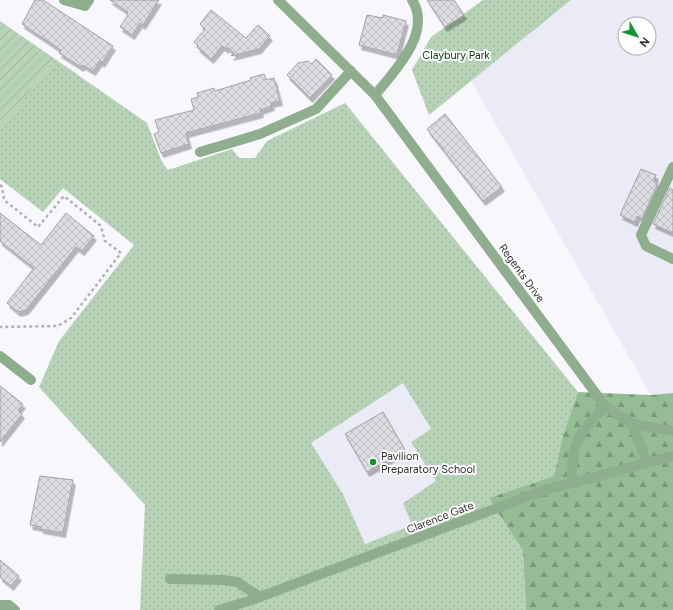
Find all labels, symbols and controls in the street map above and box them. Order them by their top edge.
north arrow [617,16,657,56]
text: N [637,35,652,49]
park label: Claybury Park [422,49,490,62]
street label: Regents Drive [496,242,547,305]
place label: Pavilion Preparatory School [381,450,475,476]
marker: Pavilion Preparatory School [368,457,378,467]
street label: Clarence Gate [405,499,475,536]

